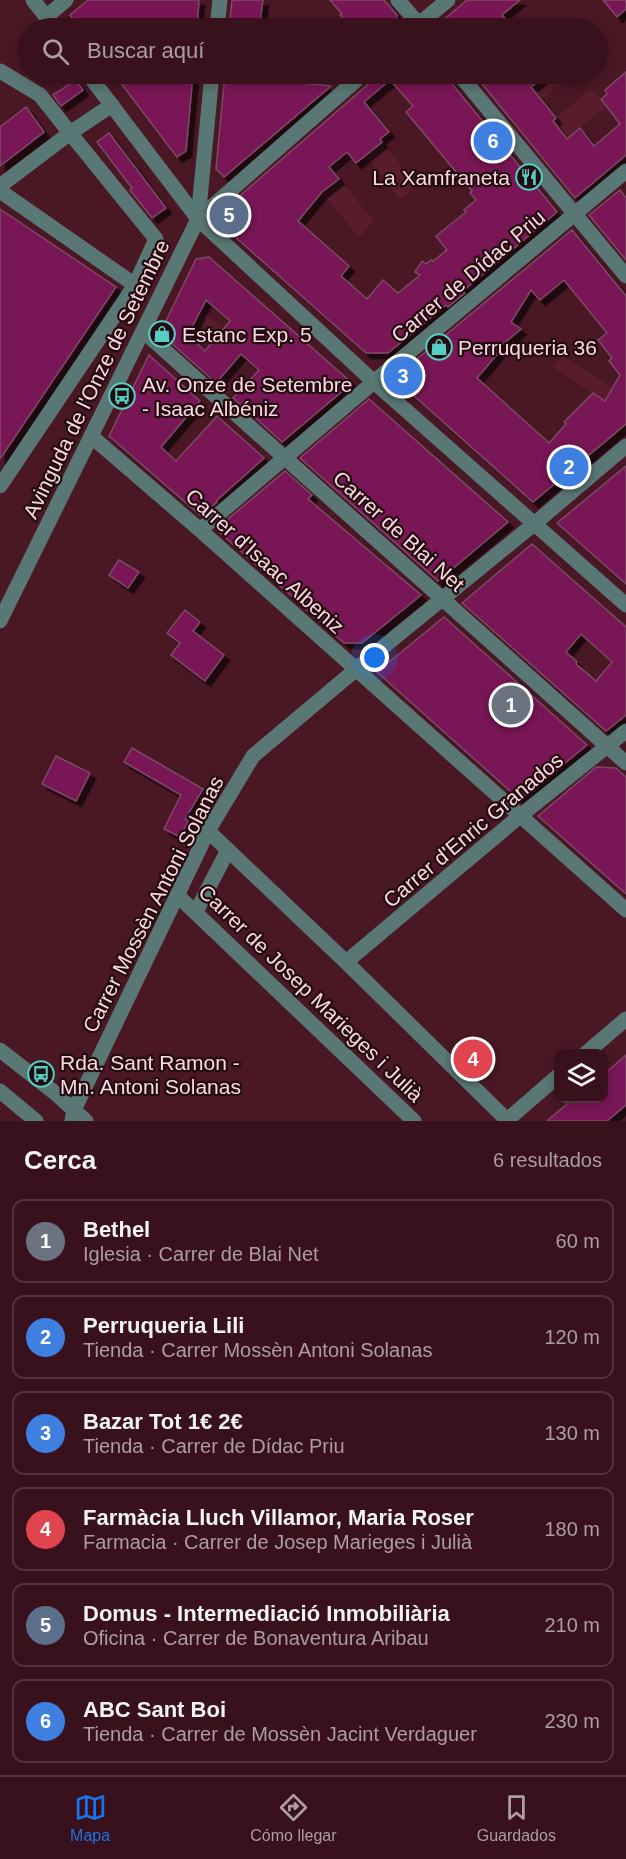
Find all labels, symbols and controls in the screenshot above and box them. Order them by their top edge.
search box [18,18,608,84]
icon: search [39,35,72,68]
text: Buscar aquí [87,38,204,63]
pin: 6 [474,118,512,164]
restaurant icon: La Xamfraneta [514,162,544,192]
place label: La Xamfraneta [372,166,510,189]
pin: 5 [210,192,248,238]
street label: Carrer de Dídac Priu [387,205,549,347]
street label: Avinguda de l'Onze de Setembre [18,236,174,522]
shop icon: Estanc Exp. 5 [147,319,177,349]
place label: Estanc Exp. 5 [182,323,312,346]
shop icon: Perruqueria 36 [424,332,454,362]
place label: Perruqueria 36 [458,336,597,359]
pin: 3 [384,354,422,398]
place label: Av. Onze de Setembre - Isaac Albéniz [142,373,353,420]
bus stop icon: Av. Onze de Setembre - Isaac Albéniz [107,381,137,411]
pin: 2 [550,444,588,490]
street label: Carrer de Blai Net [329,466,469,596]
street label: Carrer d'Isaac Albeniz [181,484,349,638]
your location [360,643,389,672]
pin: 1 [492,682,530,728]
street label: Carrer d'Enric Granados [379,748,567,912]
street label: Carrer Mossèn Antoni Solanas [78,772,228,1036]
street label: Carrer de Josep Marieges i Julià [194,880,428,1106]
pin: 4 [454,1036,492,1082]
map controls [554,1049,608,1103]
button: layers [554,1049,608,1103]
place label: Rda. Sant Ramon - Mn. Antoni Solanas [60,1051,241,1098]
bus stop icon: Rda. Sant Ramon - Mn. Antoni Solanas [26,1059,56,1089]
text: Cerca [24,1145,96,1175]
text: 6 resultados [493,1149,602,1171]
text: Bethel [83,1217,150,1242]
text: 1 [40,1230,51,1252]
text: 60 m [556,1230,600,1252]
text: Iglesia · Carrer de Blai Net [83,1243,319,1265]
text: Perruqueria Lili [83,1313,244,1338]
text: 2 [40,1326,51,1348]
text: 120 m [544,1326,600,1348]
text: Tienda · Carrer Mossèn Antoni Solanas [83,1339,432,1361]
text: Bazar Tot 1€ 2€ [83,1409,243,1434]
text: 3 [40,1422,51,1444]
text: 130 m [544,1422,600,1444]
text: Tienda · Carrer de Dídac Priu [83,1435,345,1457]
text: Farmàcia Lluch Villamor, Maria Roser [83,1505,474,1530]
text: 4 [40,1518,51,1540]
text: 180 m [544,1518,600,1540]
text: Farmacia · Carrer de Josep Marieges i Julià [83,1531,472,1553]
text: Domus - Intermediació Inmobiliària [83,1601,450,1626]
text: 5 [40,1614,51,1636]
text: 210 m [544,1614,600,1636]
text: Oficina · Carrer de Bonaventura Aribau [83,1627,429,1649]
text: ABC Sant Boi [83,1697,226,1722]
text: 6 [40,1710,51,1732]
text: 230 m [544,1710,600,1732]
text: Tienda · Carrer de Mossèn Jacint Verdaguer [83,1723,477,1745]
tab: Mapa [70,1791,110,1845]
tab: Cómo llegar [250,1791,337,1845]
tab: Guardados [477,1791,556,1845]

